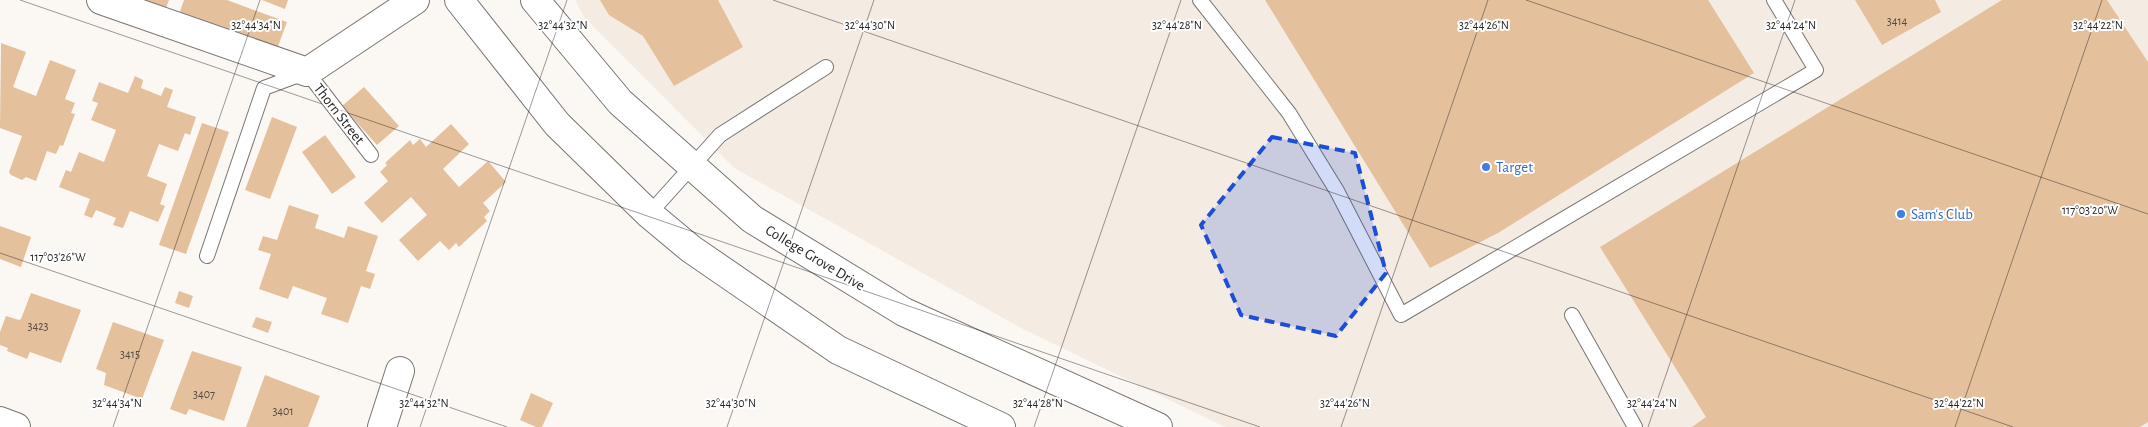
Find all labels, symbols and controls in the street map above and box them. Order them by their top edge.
house number: 3414 [1887,15,1908,27]
text: 32°44'34"N [231,19,281,31]
text: 32°44'32"N [538,19,588,31]
text: 32°44'30"N [845,19,895,31]
text: 32°44'28"N [1152,19,1202,31]
text: 32°44'26"N [1459,19,1509,31]
text: 32°44'24"N [1766,19,1816,31]
text: 32°44'22"N [2073,19,2123,31]
street label: Thorn Street [311,81,367,147]
place label: Target [1496,160,1533,175]
marker: Target [1480,161,1492,173]
text: 117°03'20"W [2062,204,2118,216]
place label: Sam's Club [1911,207,1973,222]
marker: Sam's Club [1895,208,1907,220]
street label: College Grove Drive [763,222,867,294]
text: 117°03'26"W [30,251,86,263]
house number: 3423 [27,320,49,332]
house number: 3415 [120,348,140,360]
house number: 3407 [193,388,215,400]
text: 32°44'34"N [92,397,142,409]
text: 32°44'32"N [399,397,449,409]
text: 32°44'30"N [706,397,756,409]
text: 32°44'28"N [1013,397,1063,409]
text: 32°44'26"N [1320,397,1370,409]
text: 32°44'24"N [1627,397,1677,409]
text: 32°44'22"N [1934,397,1984,409]
house number: 3401 [272,405,294,417]

